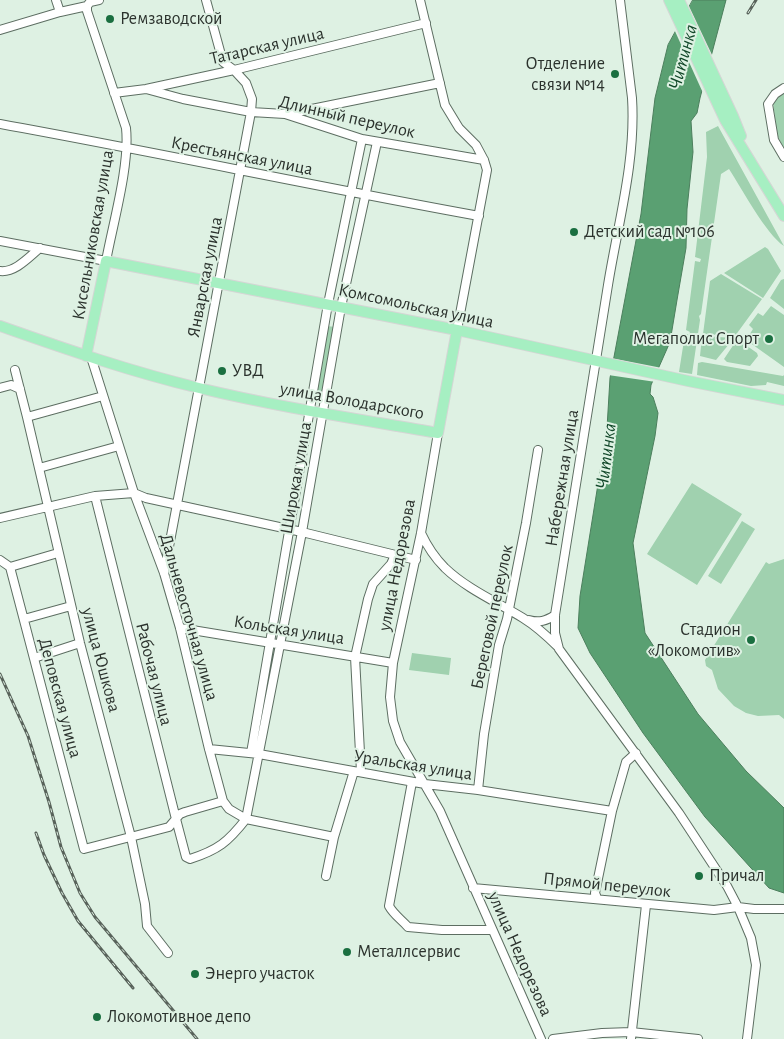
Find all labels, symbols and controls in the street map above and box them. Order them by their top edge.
place label: Ремзаводской [120,8,223,30]
marker: Ремзаводской [104,13,116,25]
street label: Татарская улица [208,22,326,70]
water label: Читинка [663,22,703,92]
place label: Отделение связи №14 [526,53,605,96]
marker: Отделение связи №14 [609,68,621,80]
street label: Длинный переулок [277,91,417,143]
street label: Крестьянская улица [169,132,315,180]
street label: Кисельниковская улица [67,148,119,322]
street label: Январская улица [183,215,227,339]
place label: Детский сад №106 [584,221,715,243]
marker: Детский сад №106 [568,226,580,238]
street label: Комсомольская улица [336,279,496,333]
place label: Мегаполис Спорт [633,328,759,350]
marker: Мегаполис Спорт [763,333,775,345]
place label: УВД [232,360,264,382]
marker: УВД [216,365,228,377]
street label: улица Володарского [278,378,426,424]
street label: Набережная улица [540,408,584,548]
street label: Широкая улица [275,420,317,536]
water label: Читинка [591,422,621,490]
street label: улица Недорезова [374,497,420,633]
street label: Дальневосточная улица [155,531,223,703]
street label: Береговой переулок [466,543,518,691]
street label: улица Юшкова [77,605,125,715]
street label: Кольская улица [232,611,346,649]
place label: Стадион «Локомотив» [648,619,741,662]
street label: Рабочая улица [131,620,177,728]
marker: Стадион «Локомотив» [745,634,757,646]
street label: Деповская улица [34,636,86,760]
street label: Уральская улица [352,745,474,785]
place label: Причал [709,865,764,887]
street label: Прямой переулок [542,868,672,902]
marker: Причал [693,870,705,882]
street label: улица Недорезова [483,888,557,1020]
place label: Металлсервис [357,941,461,963]
marker: Металлсервис [341,946,353,958]
place label: Энерго участок [205,963,314,985]
marker: Энерго участок [189,968,201,980]
place label: Локомотивное депо [107,1006,251,1028]
marker: Локомотивное депо [91,1011,103,1023]

